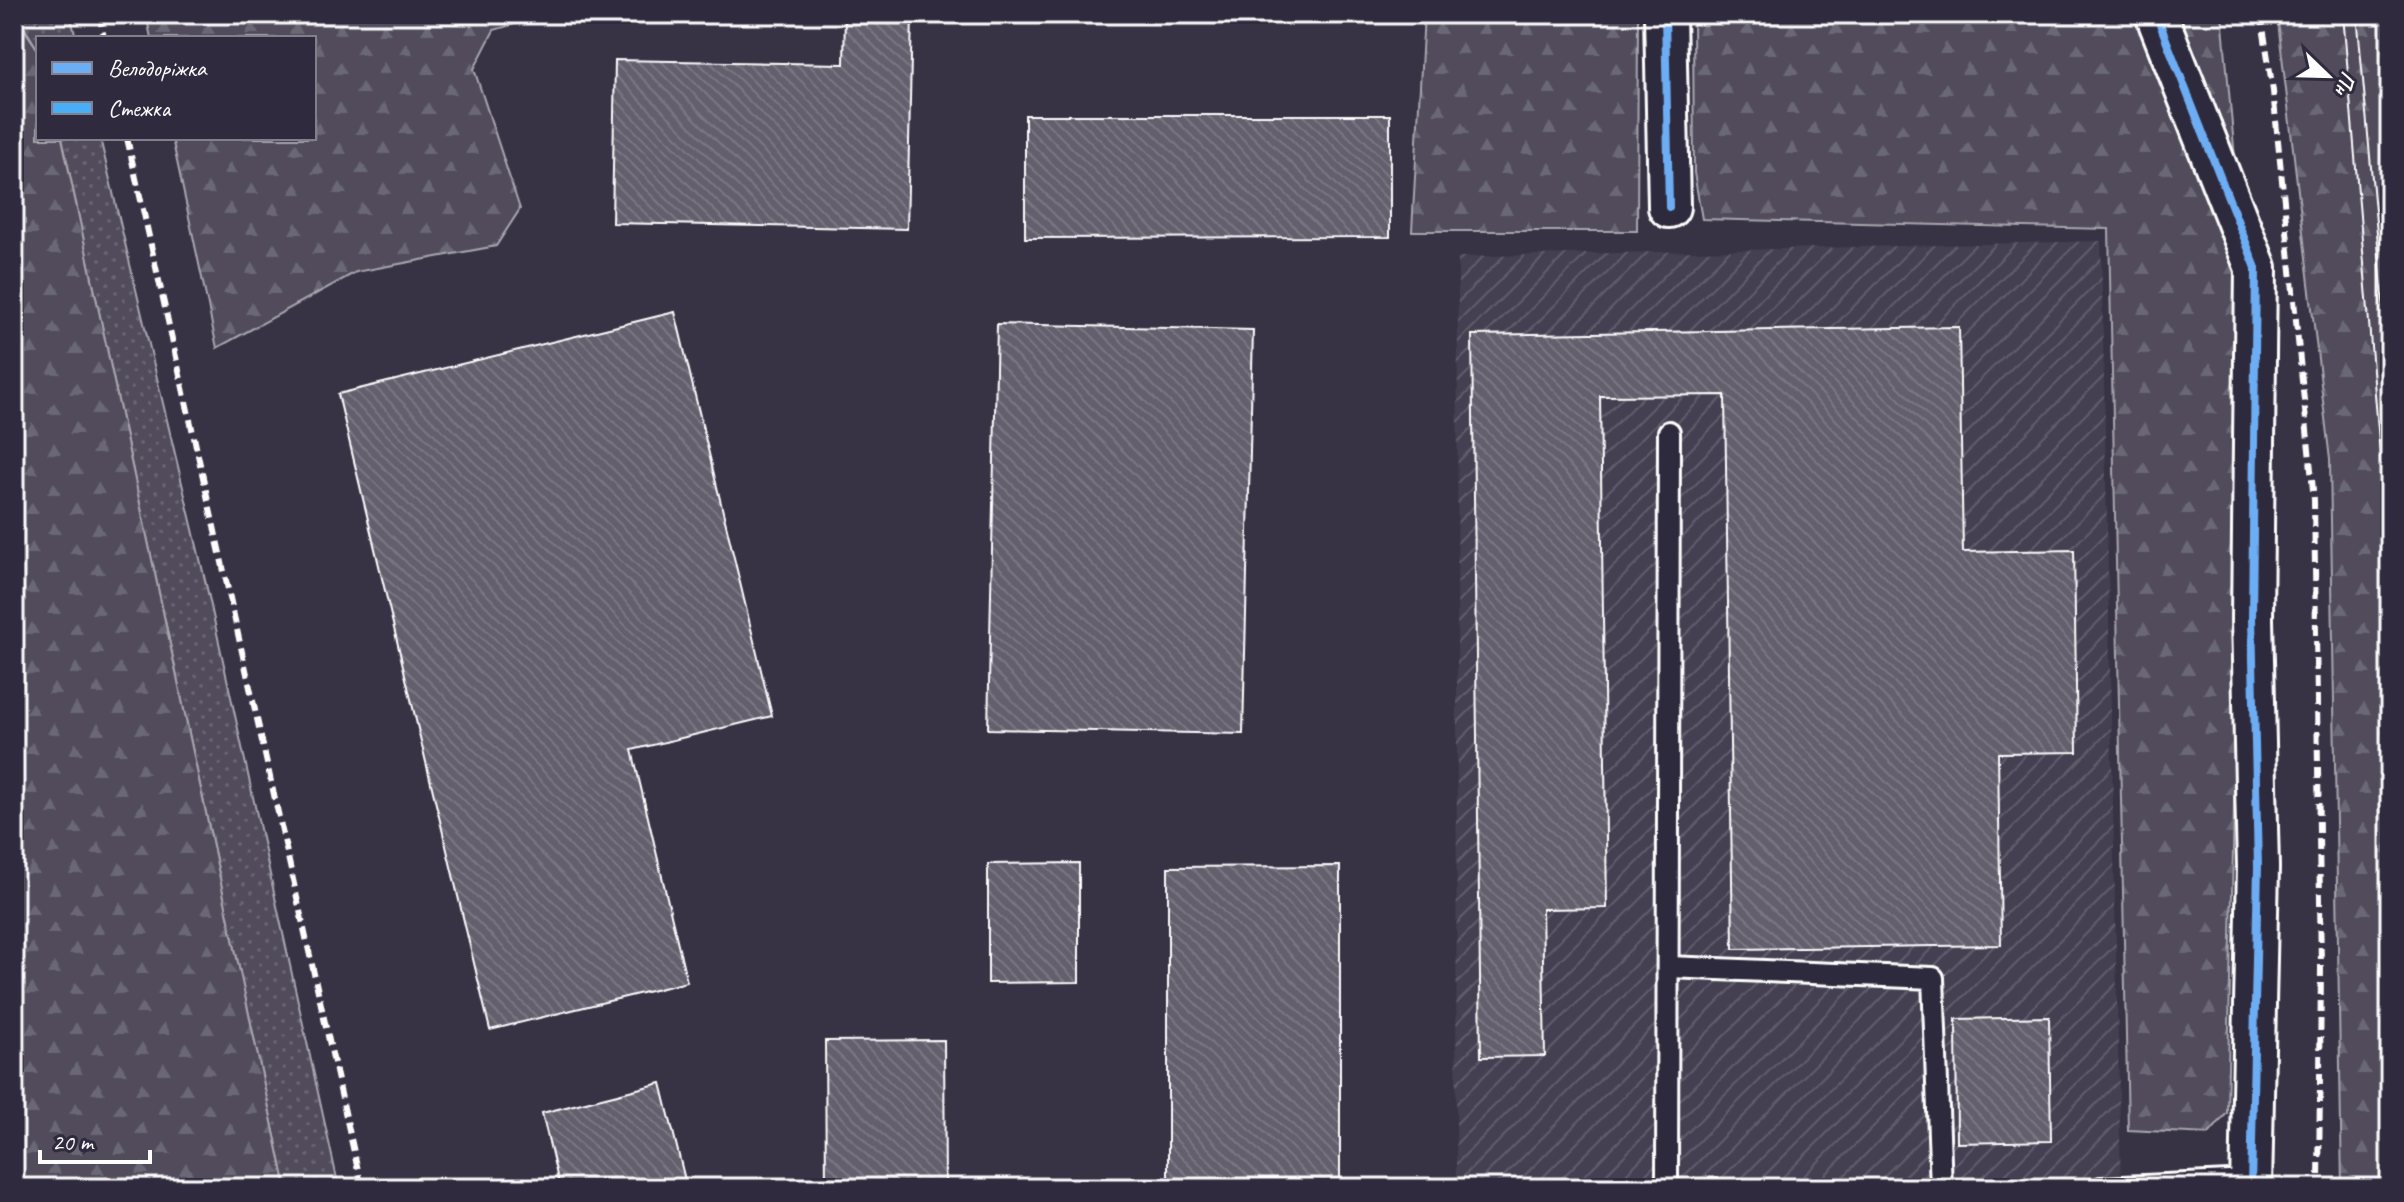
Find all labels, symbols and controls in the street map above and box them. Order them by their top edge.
legend [36,36,316,140]
north arrow [2288,36,2368,116]
text: Велодоріжка [108,53,208,83]
text: Пн [2328,67,2363,101]
text: Стежка [108,93,172,123]
scale bar [40,1114,150,1164]
text: 20 m [52,1127,95,1157]

